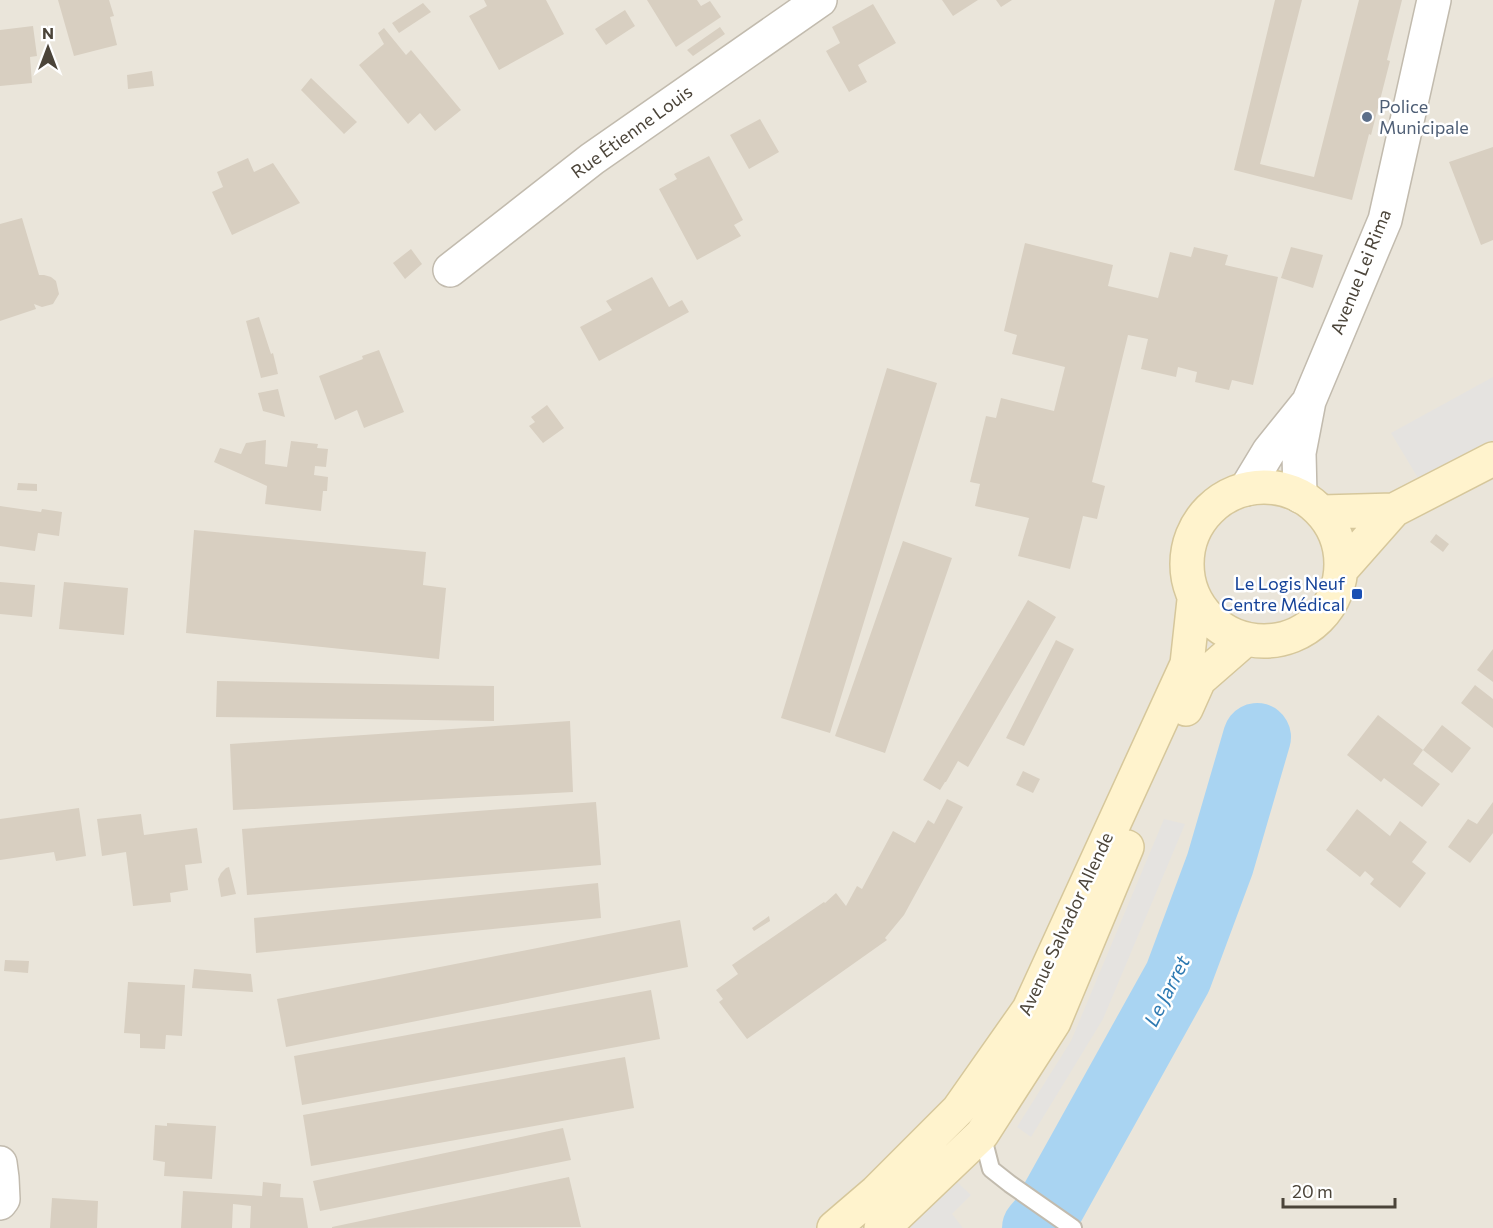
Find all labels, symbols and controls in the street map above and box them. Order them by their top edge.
north arrow [18,18,78,78]
text: N [42,23,54,42]
street label: Rue Étienne Louis [567,80,696,183]
place label: Police Municipale [1379,95,1469,138]
marker: Police Municipale [1360,110,1374,124]
street label: Avenue Lei Rima [1325,206,1395,337]
place label: Le Logis Neuf Centre Médical [1221,572,1346,615]
marker: Le Logis Neuf Centre Médical [1350,587,1364,601]
street label: Avenue Salvador Allende [1013,829,1117,1019]
water label: Le Jarret [1138,950,1194,1030]
scale bar [1283,1171,1396,1209]
text: 20 m [1292,1180,1333,1202]

